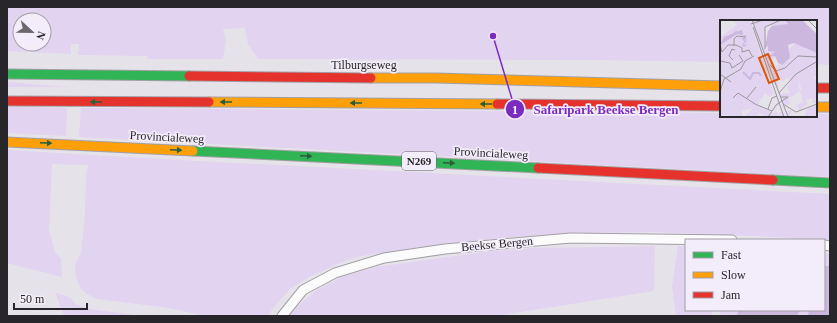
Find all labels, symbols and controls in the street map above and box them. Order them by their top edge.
north arrow [12,12,52,52]
inset map [720,20,817,117]
text: N [34,30,48,42]
street label: Tilburgseweg [331,58,397,72]
callout: Safaripark Beekse Bergen [505,97,686,122]
one-way arrow [89,99,102,105]
one-way arrow [219,99,232,105]
one-way arrow [349,100,362,106]
one-way arrow [479,101,492,107]
text: Safaripark Beekse Bergen [533,102,679,117]
text: 1 [512,103,518,117]
street label: Provincialeweg [129,128,205,146]
one-way arrow [40,140,52,147]
street label: Provincialeweg [453,144,529,162]
one-way arrow [170,146,182,153]
road number: N269 [402,152,436,170]
one-way arrow [300,153,313,159]
one-way arrow [443,160,456,166]
street label: Beekse Bergen [460,234,534,254]
legend [685,239,825,311]
text: Fast [721,248,742,262]
text: Slow [721,268,746,282]
scale bar [14,285,87,311]
text: Jam [721,288,741,302]
text: 50 m [20,292,45,306]

